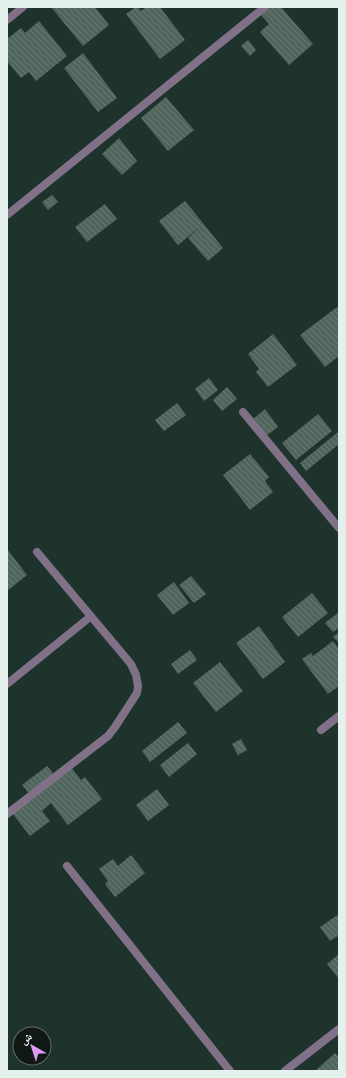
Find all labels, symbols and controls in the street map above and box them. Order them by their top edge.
north arrow [12,1026,52,1066]
text: ش [17,1030,36,1048]

